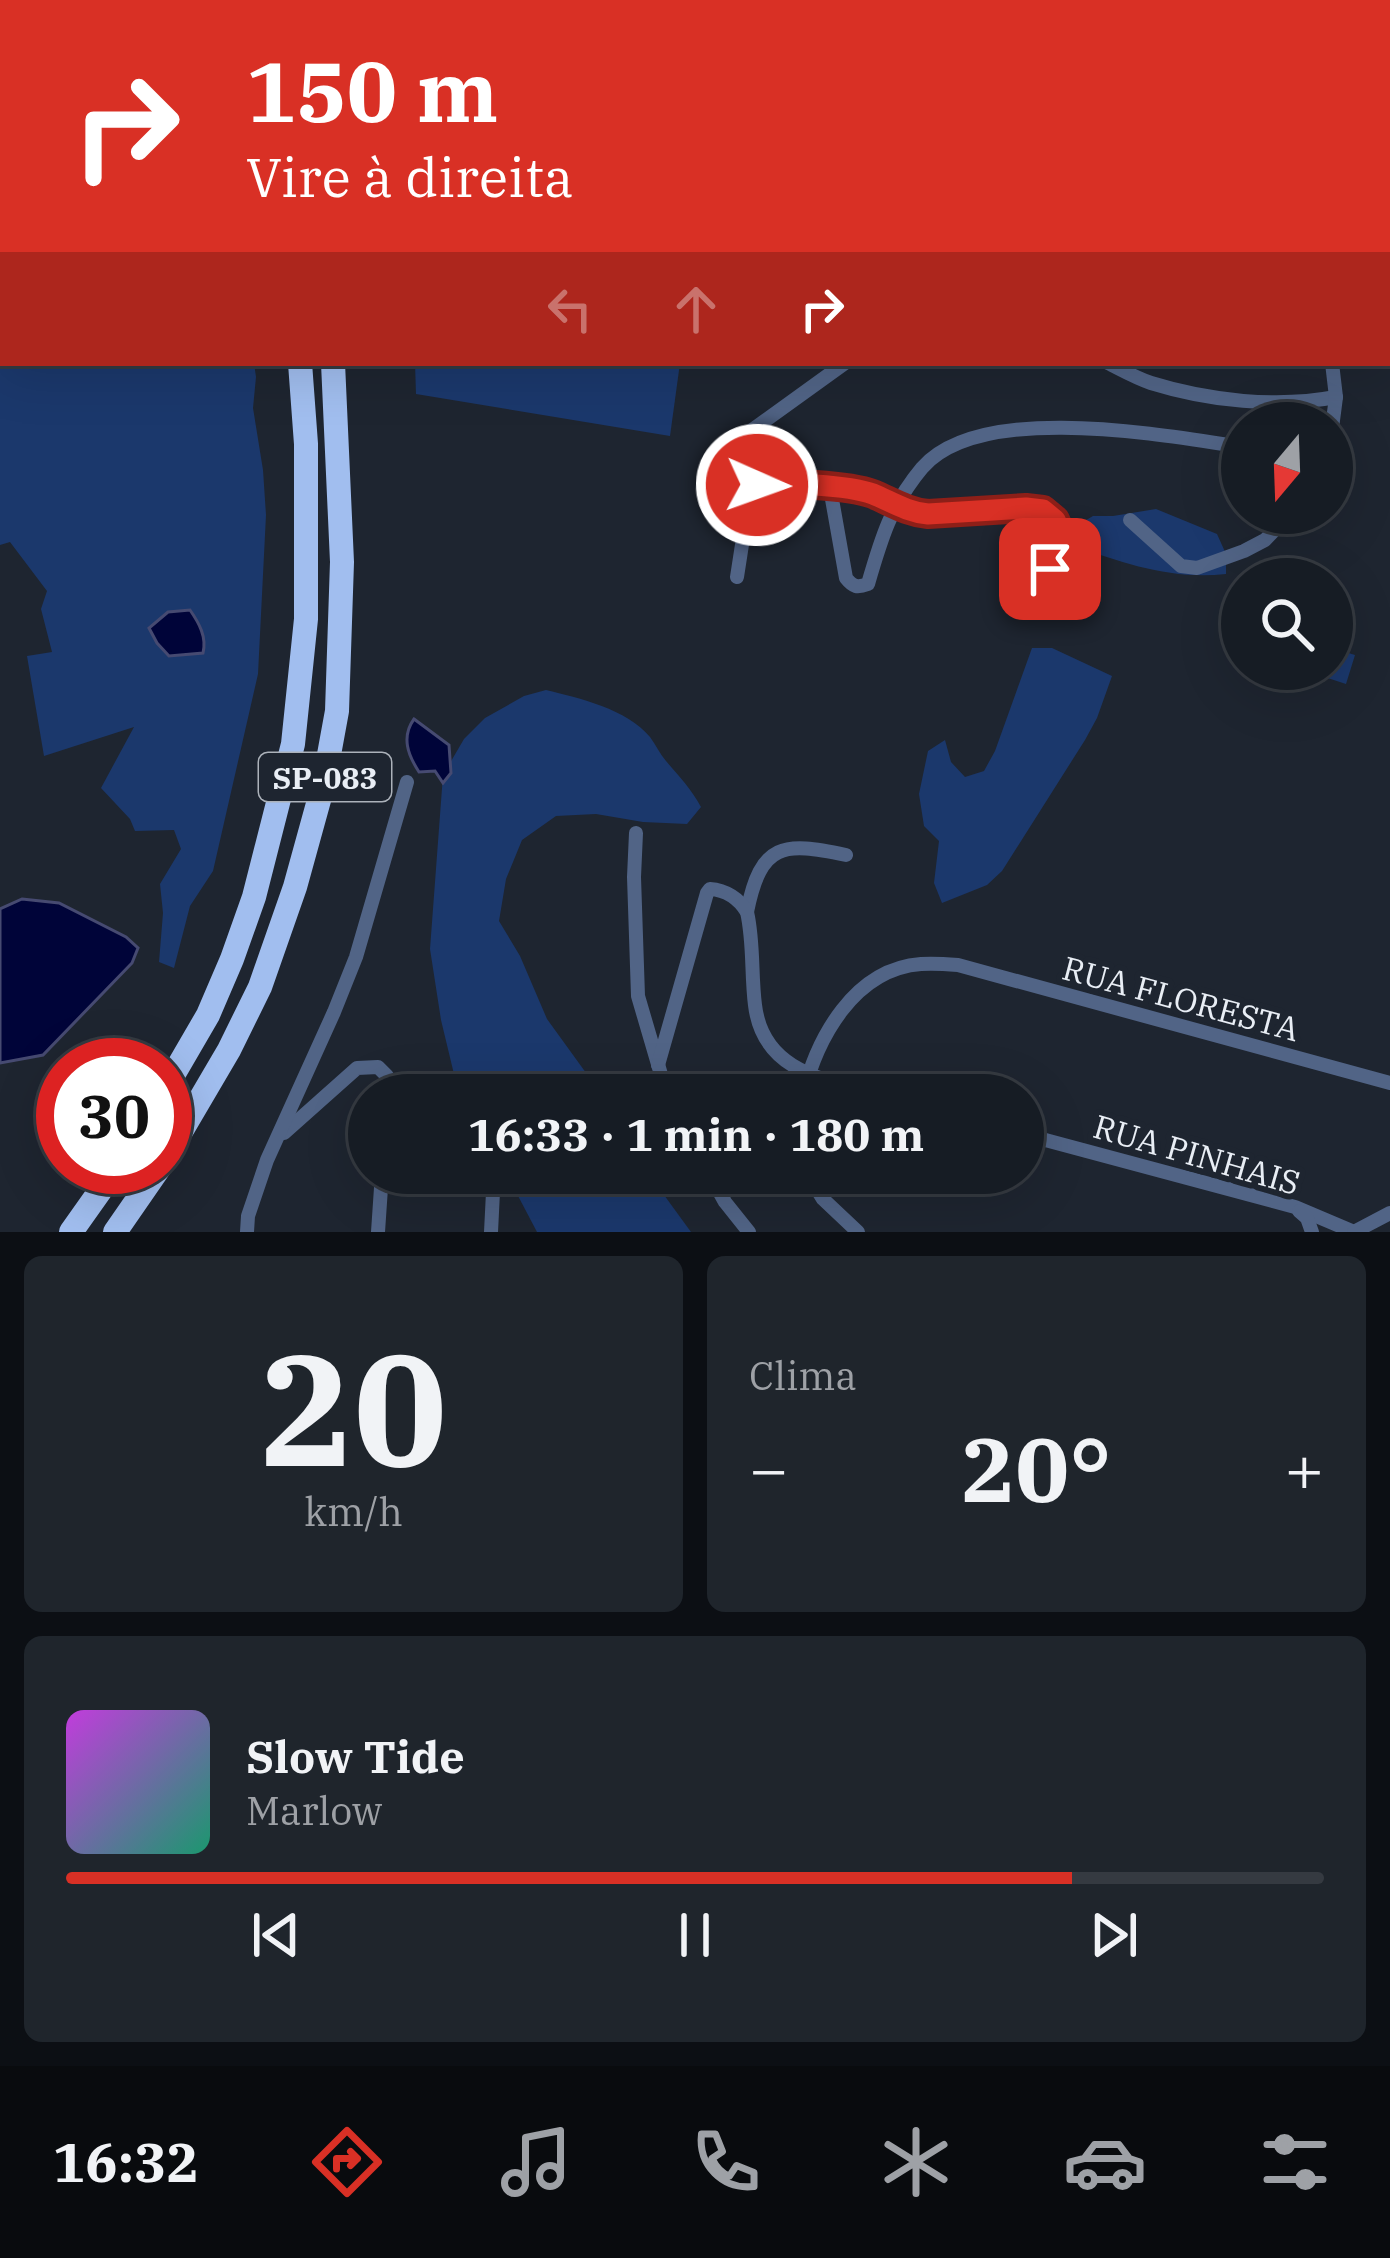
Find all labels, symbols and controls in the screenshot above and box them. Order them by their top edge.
text: 150 m [246,36,498,145]
icon: right [48,48,204,204]
text: Vire à direita [246,142,573,212]
icon: left [537,276,603,342]
icon: ahead [663,276,729,342]
icon: right [789,276,855,342]
north arrow [1221,402,1353,534]
map controls [1221,402,1353,690]
position arrow [694,422,820,548]
pin [999,518,1101,620]
icon: arrive [1017,536,1083,602]
button: search [1221,558,1353,690]
road number: SP-083 [259,753,391,801]
street label: RUA FLORESTA [1058,946,1305,1050]
speed limit sign: 30 [36,1038,192,1194]
street label: RUA PINHAIS [1089,1104,1305,1204]
text: 16:33 · 1 min · 180 m [468,1105,924,1163]
text: 20 [260,1306,447,1509]
text: Clima [749,1350,857,1401]
text: 20° [961,1410,1112,1527]
text: − [749,1425,789,1511]
text: + [1284,1425,1324,1511]
text: km/h [304,1486,403,1537]
text: Slow Tide [246,1727,465,1785]
text: Marlow [246,1785,382,1836]
icon: previous [243,1902,309,1968]
icon: pause [662,1902,728,1968]
icon: next [1081,1902,1147,1968]
icon: directions [305,2120,389,2204]
icon: music [494,2120,578,2204]
icon: phone [684,2120,768,2204]
icon: climate [874,2120,958,2204]
icon: car [1063,2120,1147,2204]
icon: filters [1253,2120,1337,2204]
text: 16:32 [53,2127,199,2197]

